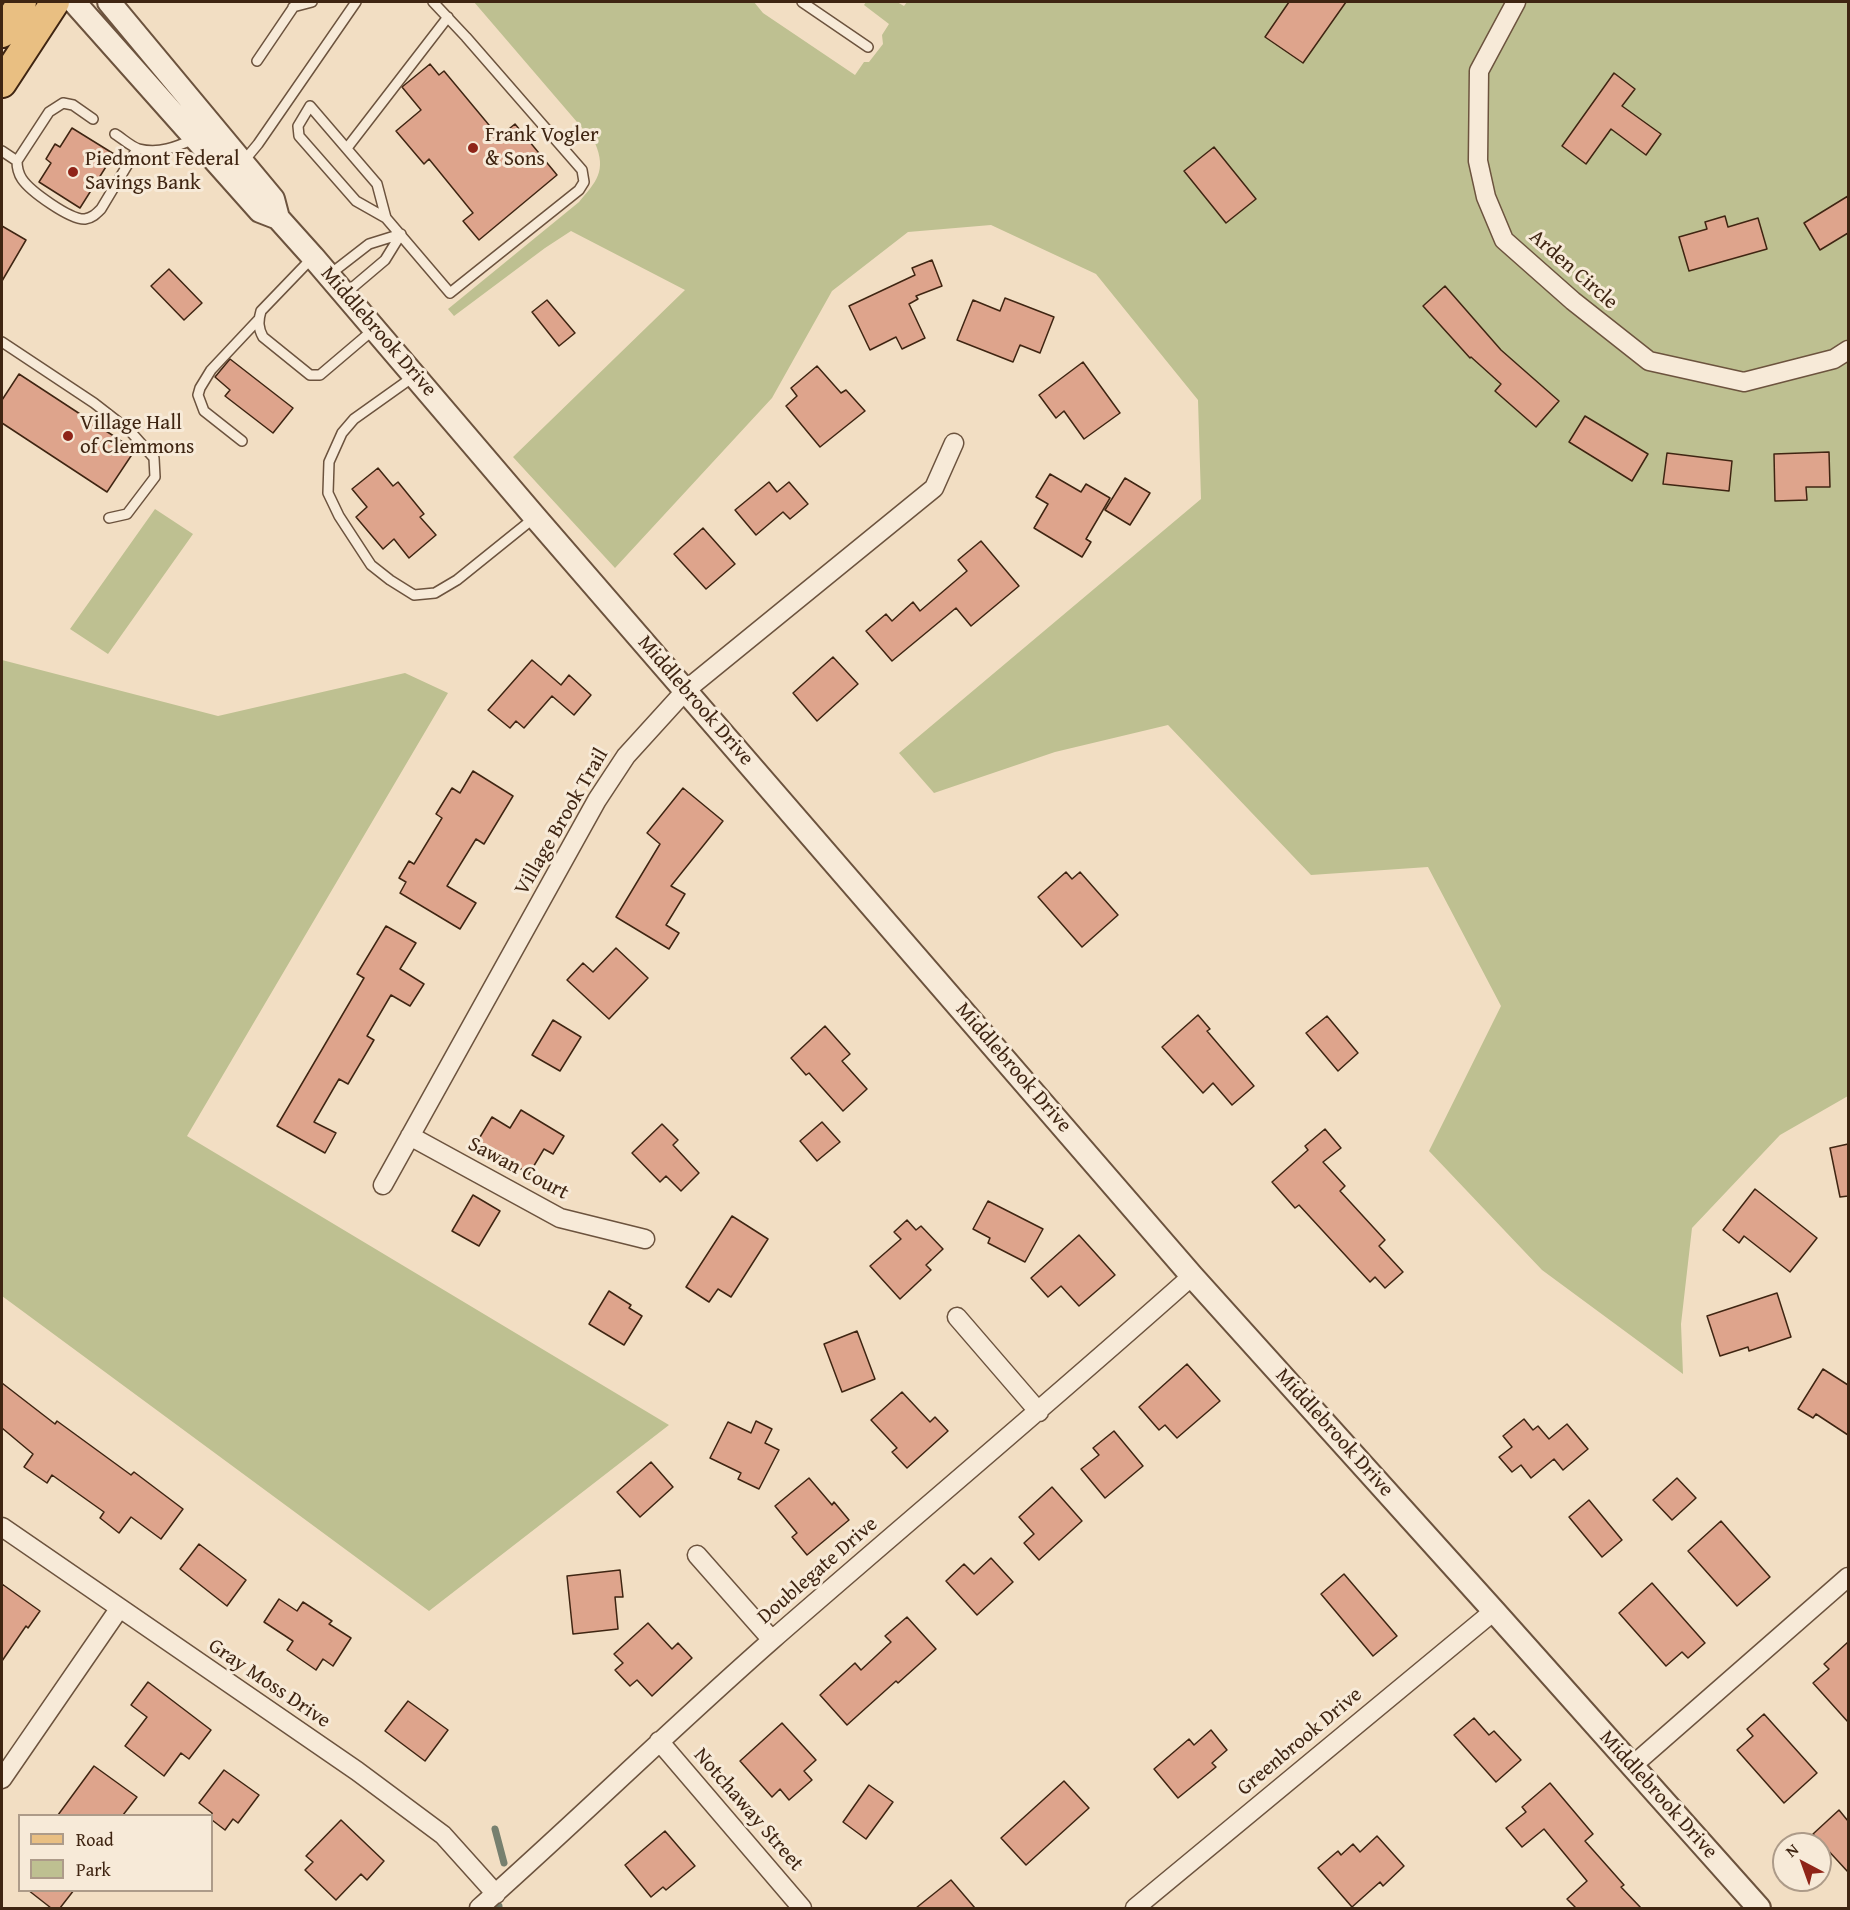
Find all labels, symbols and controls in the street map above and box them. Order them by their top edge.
place label: Frank Vogler & Sons [485,123,599,173]
marker: Frank Vogler & Sons [466,141,480,155]
place label: Piedmont Federal Savings Bank [85,147,240,197]
marker: Piedmont Federal Savings Bank [66,165,80,179]
street label: Arden Circle [1524,225,1622,315]
street label: Middlebrook Drive [315,262,441,402]
place label: Village Hall of Clemmons [80,411,194,461]
marker: Village Hall of Clemmons [61,429,75,443]
street label: Middlebrook Drive [632,631,758,771]
street label: Village Brook Trail [510,744,614,900]
street label: Middlebrook Drive [950,998,1076,1138]
street label: Sawan Court [463,1132,573,1206]
street label: Middlebrook Drive [1270,1364,1398,1502]
street label: Doublegate Drive [753,1512,883,1630]
street label: Gray Moss Drive [203,1634,335,1734]
street label: Greenbrook Drive [1232,1682,1368,1802]
street label: Middlebrook Drive [1594,1726,1722,1864]
street label: Notchaway Street [688,1743,808,1877]
legend [18,1814,213,1892]
text: Road [76,1826,114,1853]
north arrow [1772,1832,1832,1892]
text: N [1780,1837,1803,1862]
text: Park [76,1856,111,1883]

